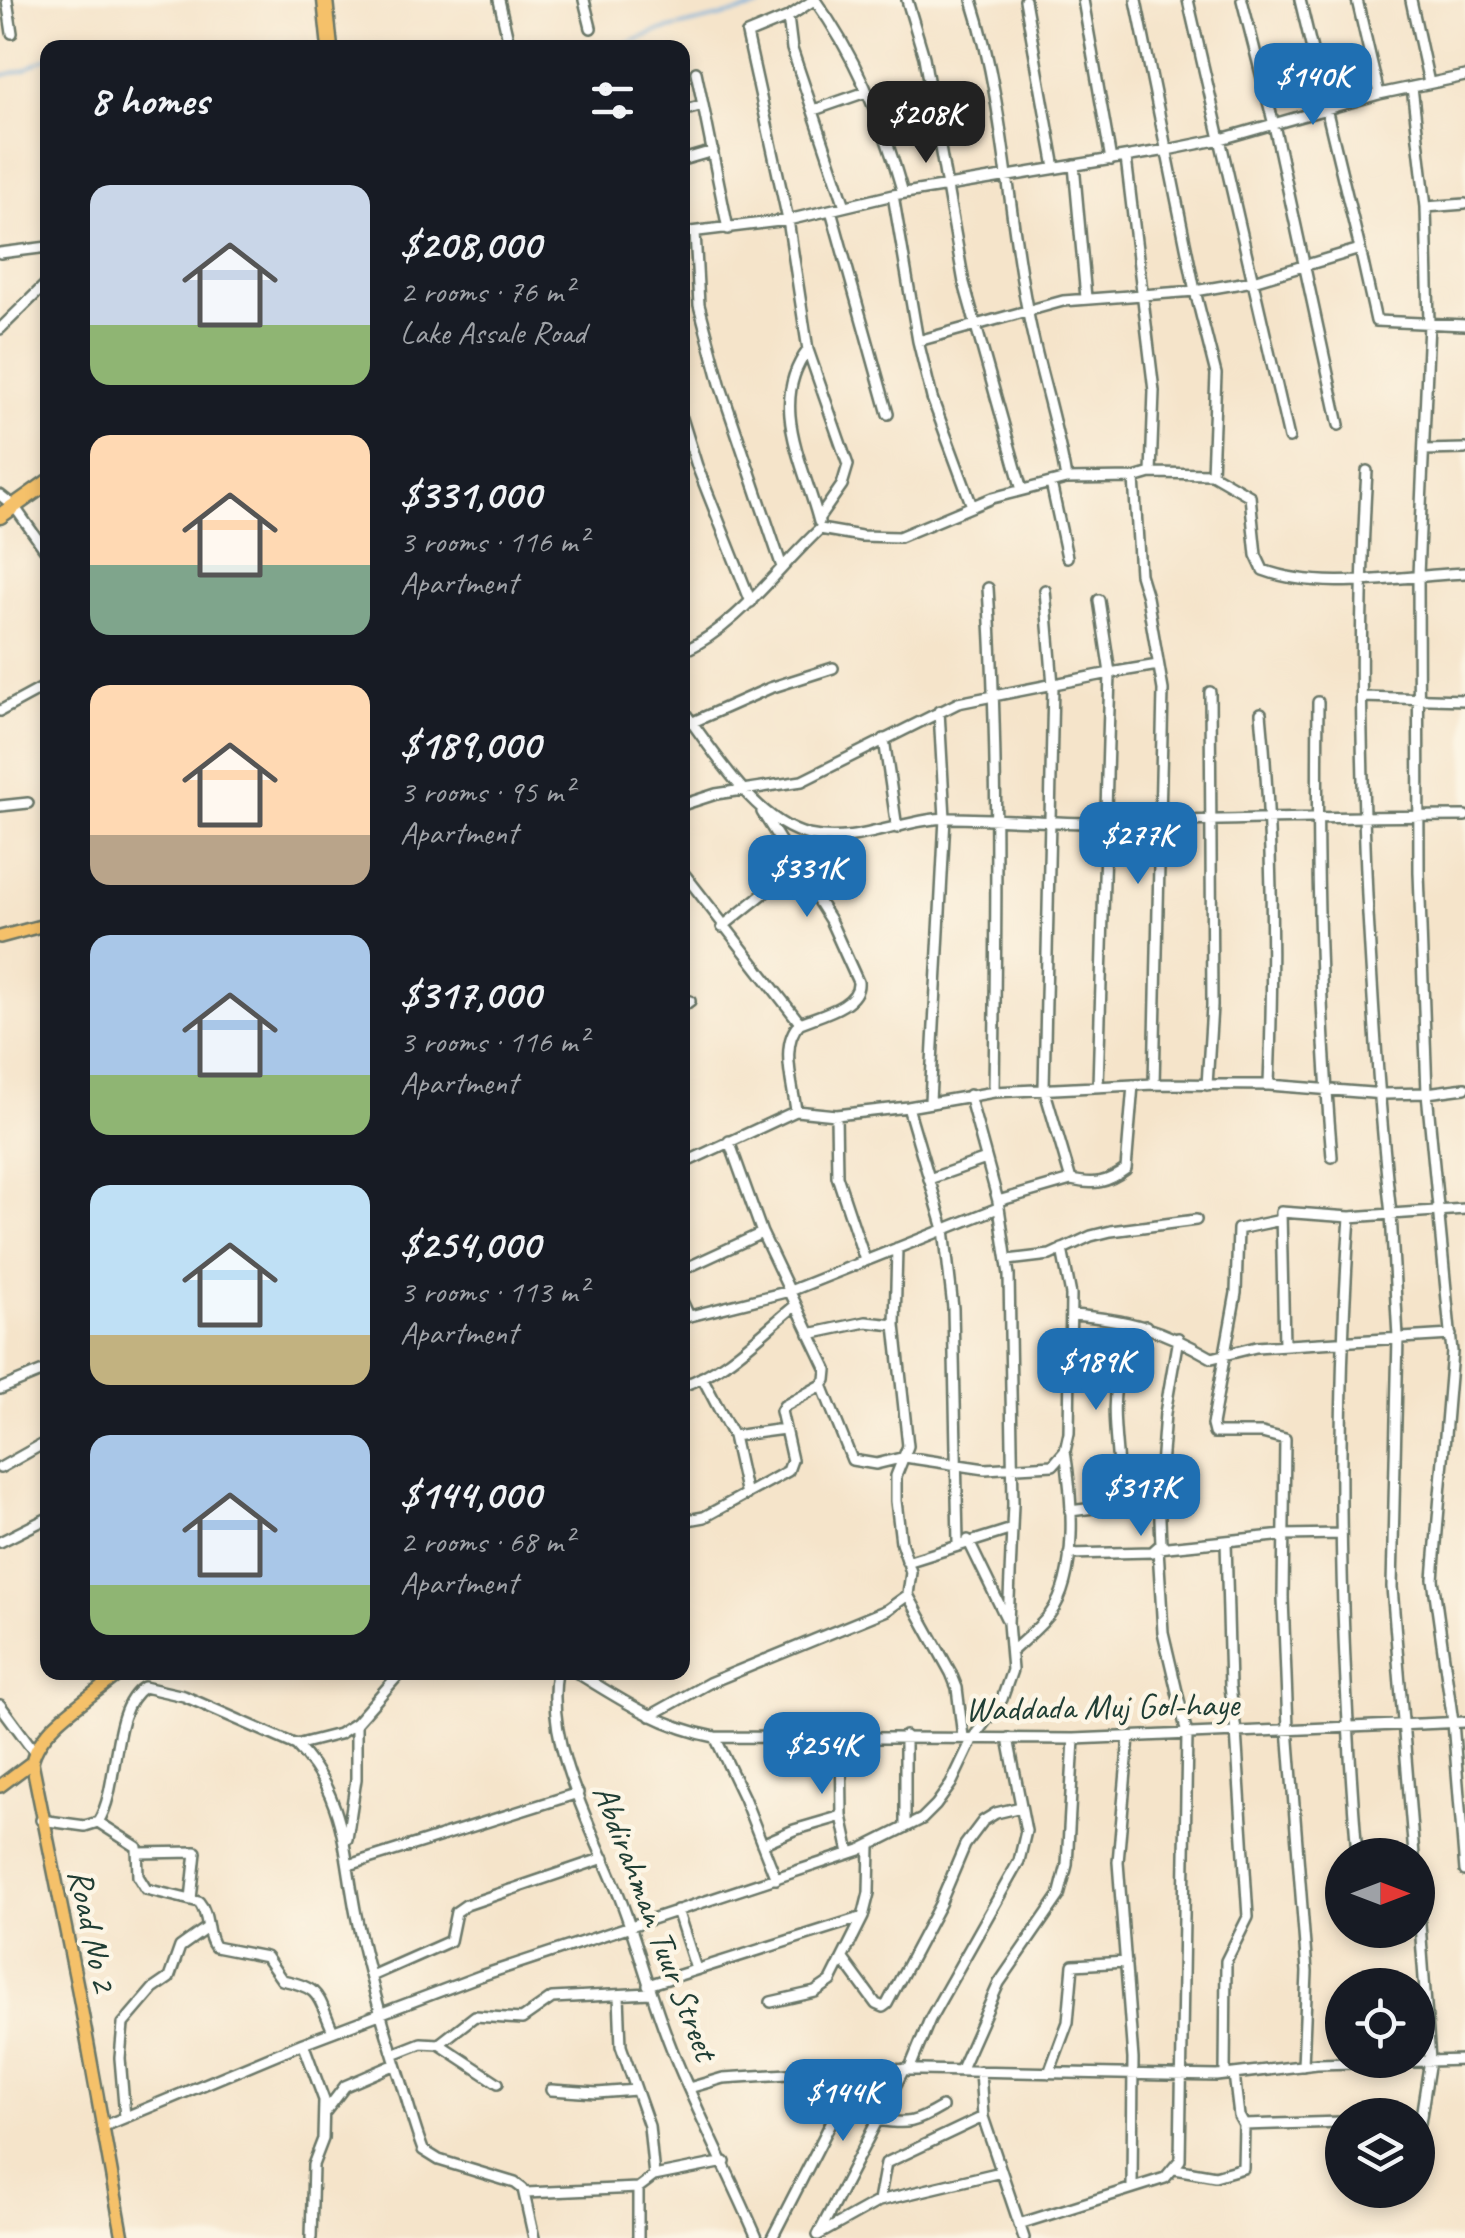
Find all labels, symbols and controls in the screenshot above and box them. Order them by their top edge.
pin: $140K [1243,43,1383,128]
text: $140K [1276,55,1350,96]
icon: filters [585,73,640,128]
text: 8 homes [90,74,209,127]
pin: $208K [856,81,996,166]
text: $208K [889,93,963,134]
text: $208,000 [400,218,541,271]
icon: home [170,225,290,345]
text: 2 rooms · 76 m² [400,271,573,312]
text: Lake Assale Road [400,312,586,353]
text: $331,000 [400,468,541,521]
icon: home [170,475,290,595]
text: 3 rooms · 116 m² [400,521,587,562]
text: Apartment [400,562,518,603]
text: $189,000 [400,718,540,771]
icon: home [170,725,290,845]
text: 3 rooms · 95 m² [400,771,573,812]
pin: $277K [1068,802,1208,887]
text: Apartment [400,812,518,853]
text: $277K [1101,814,1175,855]
pin: $331K [737,835,877,920]
text: $331K [770,847,844,888]
text: $317,000 [400,968,540,1021]
icon: home [170,975,290,1095]
text: 3 rooms · 116 m² [400,1021,587,1062]
text: Apartment [400,1062,518,1103]
text: $254,000 [400,1218,540,1271]
icon: home [170,1225,290,1345]
text: 3 rooms · 113 m² [400,1271,587,1312]
text: Apartment [400,1312,518,1353]
pin: $189K [1026,1328,1166,1413]
text: $189K [1059,1340,1133,1381]
pin: $317K [1071,1454,1211,1539]
text: $317K [1104,1466,1178,1507]
text: $144,000 [400,1468,541,1521]
icon: home [170,1475,290,1595]
text: 2 rooms · 68 m² [400,1521,573,1562]
text: Apartment [400,1562,518,1603]
street label: Waddada Muj Gol-haye [965,1682,1242,1731]
pin: $254K [752,1712,892,1797]
text: $254K [785,1724,859,1765]
street label: Abdirahman Tuur Street [582,1778,730,2069]
north arrow [1325,1838,1435,1948]
map controls [1325,1838,1435,2208]
street label: Road No 2 [58,1865,128,1998]
button: locate [1325,1968,1435,2078]
pin: $144K [773,2059,913,2144]
text: $144K [806,2071,880,2112]
button: layers [1325,2098,1435,2208]

